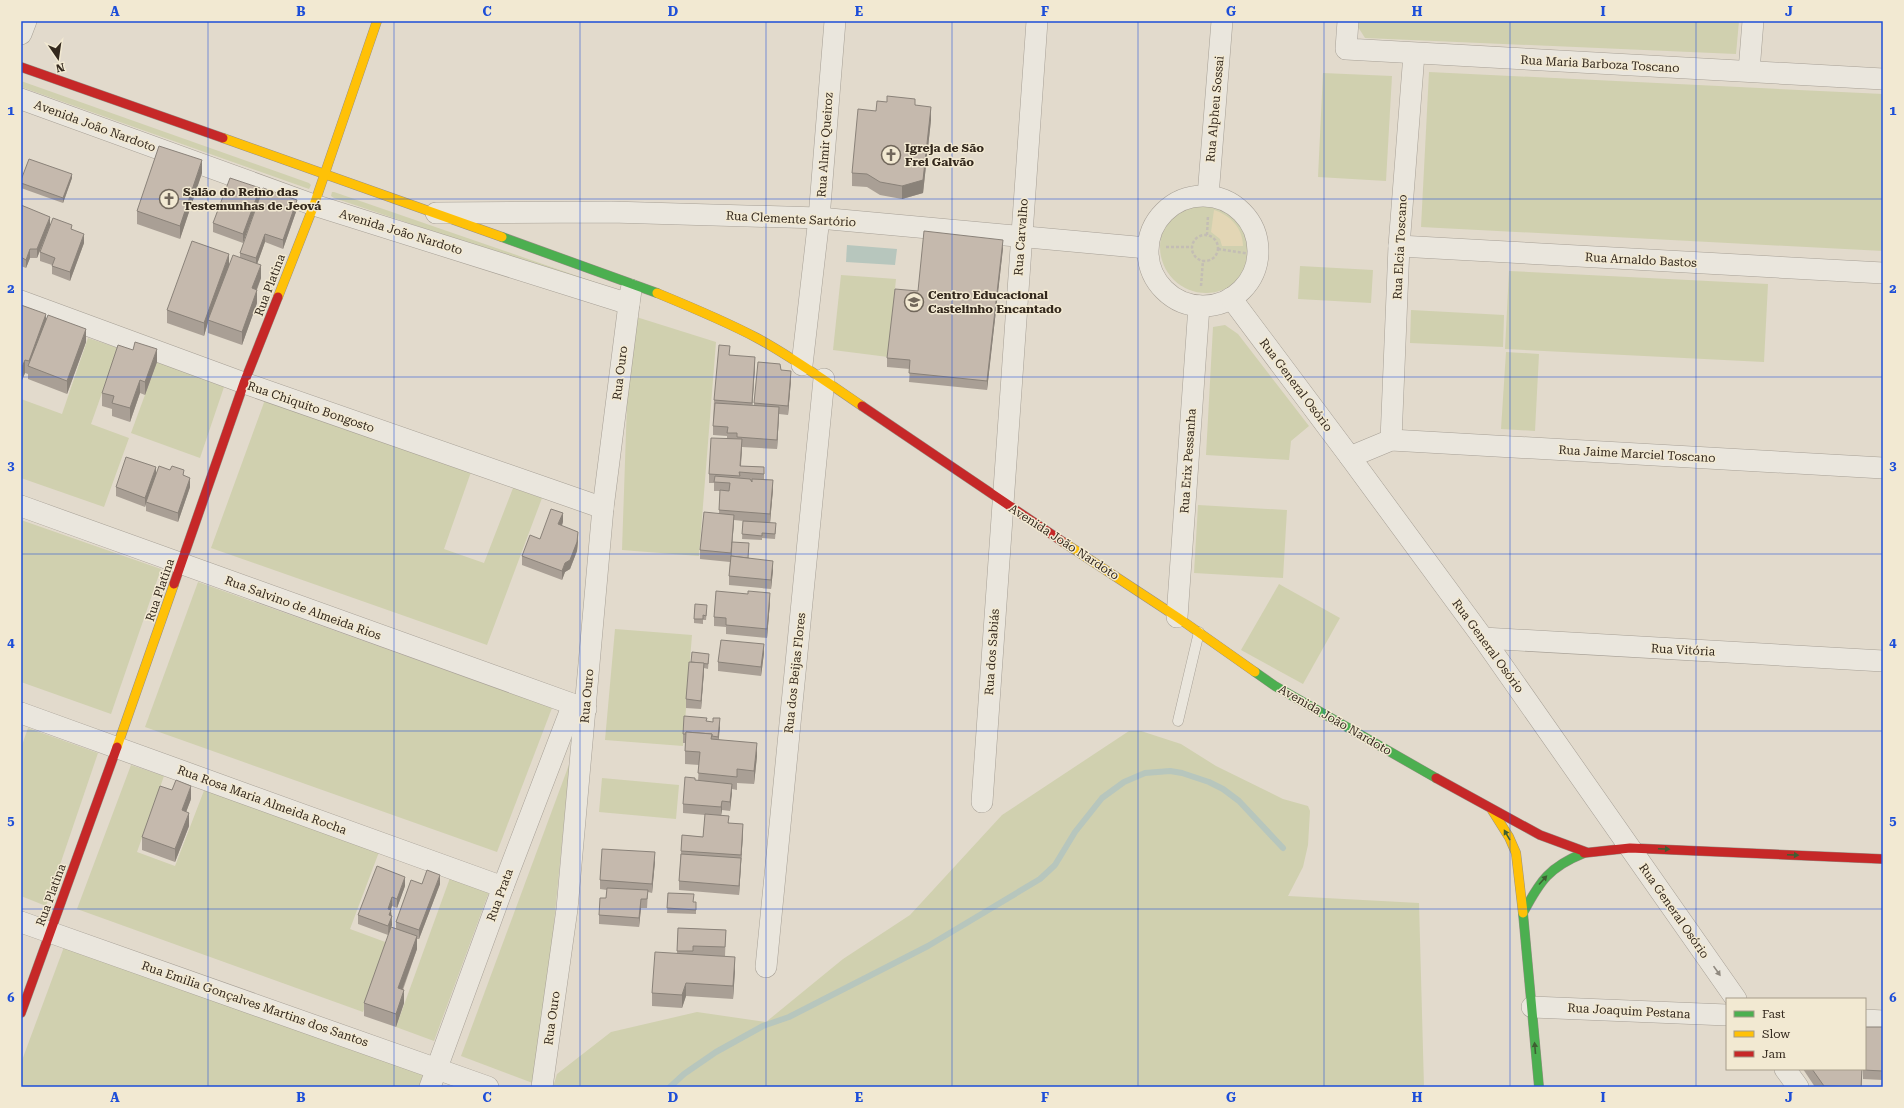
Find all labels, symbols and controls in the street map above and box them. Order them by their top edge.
text: A [110,4,120,19]
text: B [296,4,306,19]
text: C [482,4,492,19]
text: D [668,4,678,19]
text: E [855,4,863,19]
text: F [1041,4,1049,19]
text: G [1226,4,1236,19]
text: H [1412,4,1423,19]
text: I [1600,4,1606,19]
text: J [1785,4,1793,19]
north arrow [38,38,78,78]
street label: Rua Maria Barboza Toscano [1520,53,1680,75]
street label: Rua Alpheu Sossai [1203,55,1227,163]
text: N [54,60,66,75]
street label: Rua Almir Queiroz [814,92,836,198]
street label: Avenida João Nardoto [32,97,158,155]
text: 1 [7,103,15,118]
text: 1 [1889,103,1897,118]
place label: Igreja de São Frei Galvão [905,141,984,169]
church icon: Igreja de São Frei Galvão [880,144,902,166]
place label: Salão do Reino das Testemunhas de Jeová [183,185,321,213]
church icon: Salão do Reino das Testemunhas de Jeová [158,188,180,210]
street label: Rua Elcia Toscano [1390,194,1410,300]
street label: Rua Carvalho [1011,198,1031,276]
street label: Avenida João Nardoto [338,207,464,257]
street label: Rua Clemente Sartório [726,209,856,229]
street label: Rua Arnaldo Bastos [1585,250,1698,270]
street label: Rua Platina [252,252,288,318]
text: 2 [7,281,15,296]
text: 2 [1889,281,1897,296]
place label: Centro Educacional Castelinho Encantado [928,288,1062,316]
school or university icon: Centro Educacional Castelinho Encantado [903,291,925,313]
street label: Rua General Osório [1257,336,1335,434]
street label: Rua Ouro [610,345,630,401]
street label: Rua Chiquito Bongosto [246,379,376,435]
street label: Rua Erix Pessanha [1177,408,1199,514]
street label: Rua Jaime Marciel Toscano [1558,443,1716,465]
text: 3 [7,458,15,473]
text: 3 [1889,458,1897,473]
street label: Avenida João Nardoto [1006,501,1122,583]
street label: Rua Platina [143,556,177,623]
street label: Rua Salvino de Almeida Rios [223,573,383,643]
street label: Rua General Osório [1449,596,1527,696]
street label: Rua dos Sabiás [982,608,1002,696]
street label: Rua dos Beijas Flores [782,612,808,734]
text: 4 [7,635,15,650]
text: 4 [1889,635,1897,650]
street label: Rua Vitória [1651,641,1716,659]
street label: Rua Ouro [578,668,596,724]
street label: Avenida João Nardoto [1276,682,1394,758]
street label: Rua Rosa Maria Almeida Rocha [175,763,349,837]
text: 5 [7,813,15,828]
text: 5 [1889,813,1897,828]
one-way arrow [1504,829,1511,841]
one-way arrow [1658,846,1671,852]
one-way arrow [1787,852,1800,858]
street label: Rua Platina [33,861,69,928]
street label: Rua General Osório [1636,861,1712,961]
street label: Rua Prata [484,866,516,923]
one-way arrow [1538,875,1548,885]
street label: Rua Emilia Gonçalves Martins dos Santos [140,958,371,1050]
one-way arrow [1713,966,1721,976]
text: 6 [7,990,15,1005]
street label: Rua Ouro [541,990,563,1046]
text: 6 [1889,990,1897,1005]
legend [1726,998,1866,1070]
street label: Rua Joaquim Pestana [1567,1001,1691,1021]
text: Fast [1762,1007,1786,1021]
text: Slow [1762,1027,1790,1041]
one-way arrow [1532,1042,1539,1054]
text: Jam [1762,1047,1786,1061]
text: A [110,1090,120,1105]
text: B [296,1090,306,1105]
text: C [482,1090,492,1105]
text: D [668,1090,678,1105]
text: E [855,1090,863,1105]
text: F [1041,1090,1049,1105]
text: G [1226,1090,1236,1105]
text: H [1412,1090,1423,1105]
text: I [1600,1090,1606,1105]
text: J [1785,1090,1793,1105]

